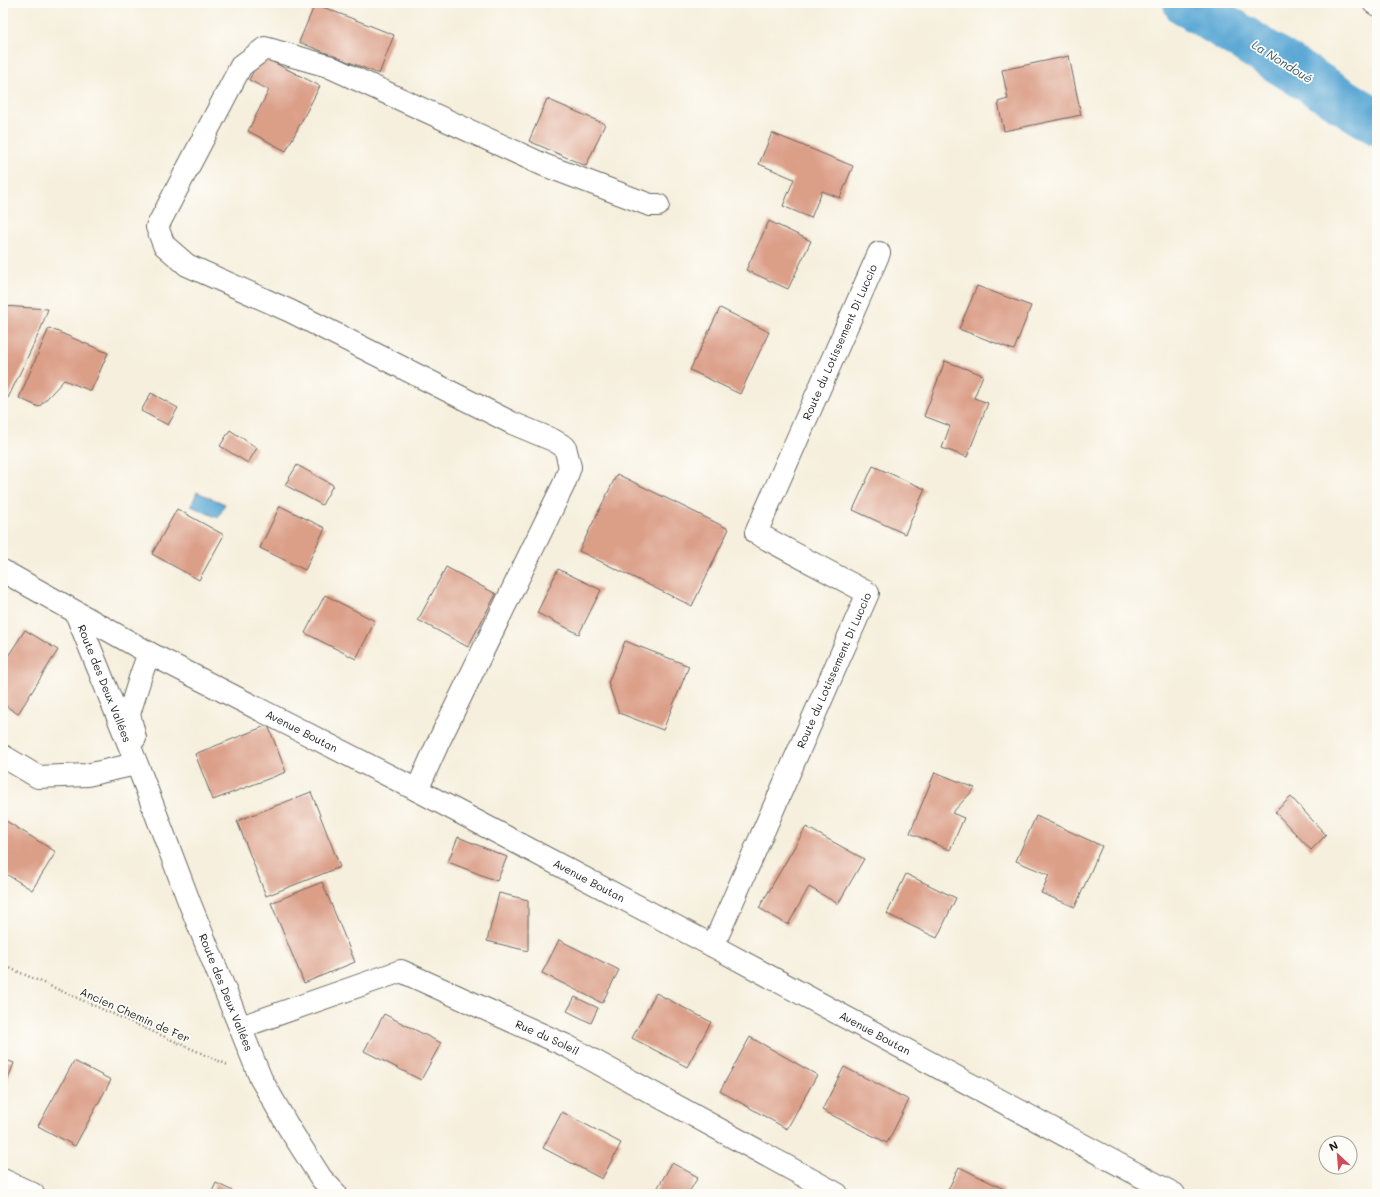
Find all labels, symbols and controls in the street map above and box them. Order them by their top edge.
water label: La Nondoué [1249,36,1316,86]
street label: Route du Lotissement Di Luccio [799,261,880,422]
street label: Route du Lotissement Di Luccio [793,590,875,750]
street label: Route des Deux Vallées [74,622,135,744]
street label: Avenue Boutan [263,706,340,755]
street label: Avenue Boutan [551,855,628,905]
street label: Route des Deux Vallées [196,931,257,1053]
street label: Ancien Chemin de Fer [78,984,192,1045]
street label: Avenue Boutan [837,1007,914,1058]
street label: Rue du Soleil [513,1016,582,1058]
north arrow [1318,1135,1358,1175]
text: N [1326,1137,1340,1154]

